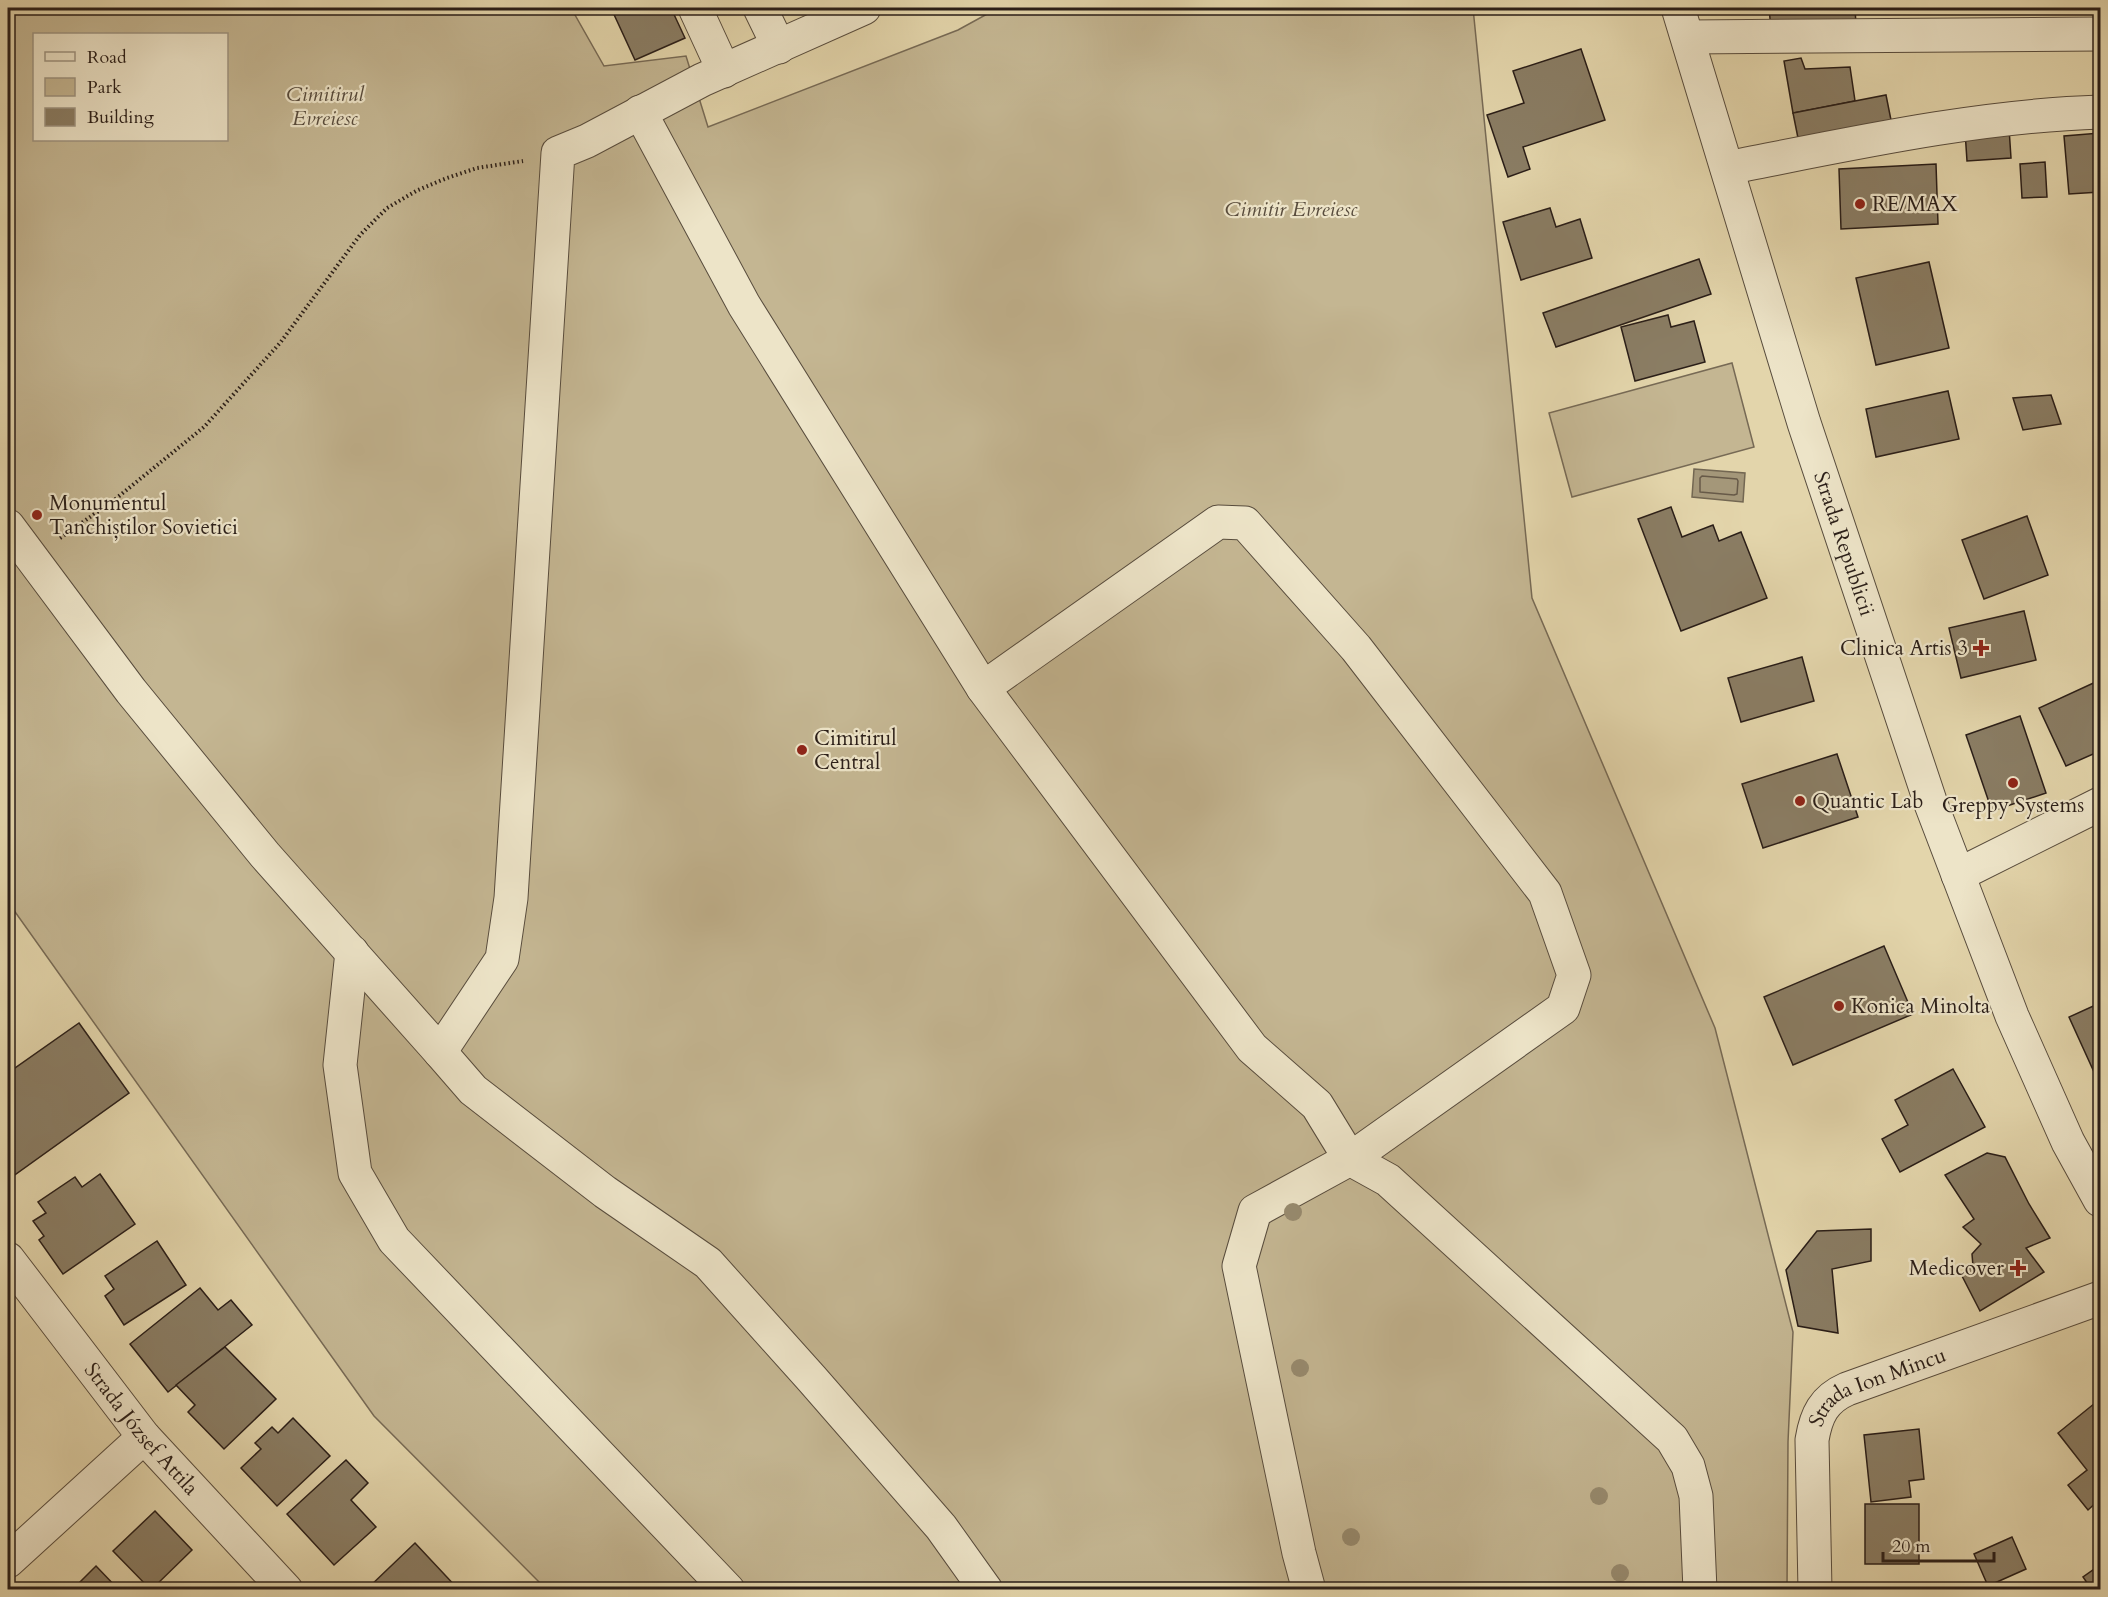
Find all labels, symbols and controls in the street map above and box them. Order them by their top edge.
legend [33,33,228,141]
text: Road [87,45,127,70]
text: Park [87,75,122,100]
park label: Cimitirul Evreiesc [286,80,365,133]
text: Building [87,105,155,130]
place label: RE/MAX [1872,190,1958,219]
park label: Cimitir Evreiesc [1224,195,1358,224]
marker: RE/MAX [1853,197,1867,211]
street label: Strada Republicii [1806,468,1881,620]
place label: Monumentul Tanchiștilor Sovietici [49,489,238,542]
marker: Monumentul Tanchiștilor Sovietici [30,508,44,522]
place label: Clinica Artis 3 [1840,634,1968,663]
marker: Clinica Artis 3 [1972,639,1990,657]
place label: Cimitirul Central [814,724,897,777]
marker: Cimitirul Central [795,743,809,757]
marker: Greppy Systems [2006,776,2020,790]
place label: Quantic Lab [1812,787,1923,816]
place label: Greppy Systems [1942,791,2084,820]
marker: Quantic Lab [1793,794,1807,808]
place label: Konica Minolta [1851,992,1990,1021]
marker: Konica Minolta [1832,999,1846,1013]
place label: Medicover [1909,1254,2004,1283]
marker: Medicover [2009,1259,2027,1277]
street label: Strada Ion Mincu [1802,1341,1950,1431]
street label: Strada József Attila [77,1357,205,1502]
scale bar [1883,1525,1994,1563]
text: 20 m [1892,1534,1931,1559]

